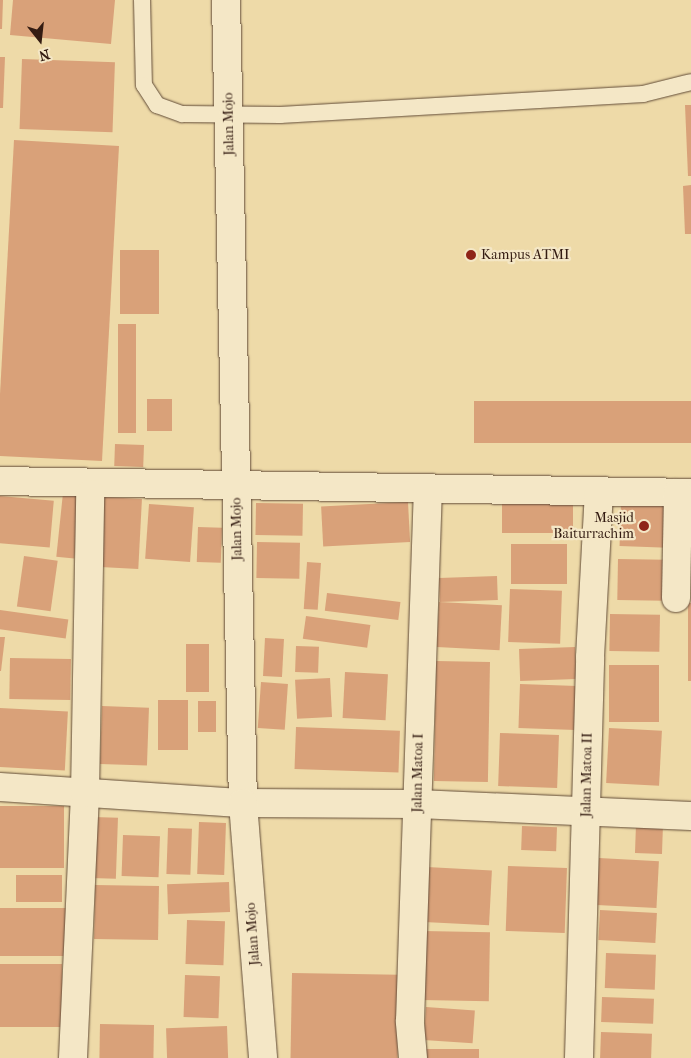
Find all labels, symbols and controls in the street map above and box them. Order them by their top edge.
north arrow [15,15,65,65]
text: N [37,45,52,65]
street label: Jalan Mojo [220,92,238,156]
place label: Kampus ATMI [481,247,569,263]
marker: Kampus ATMI [465,249,477,261]
street label: Jalan Mojo [228,497,246,561]
place label: Masjid Baiturrachim [553,510,634,542]
marker: Masjid Baiturrachim [638,520,650,532]
street label: Jalan Matoa I [409,733,427,813]
street label: Jalan Matoa II [578,733,596,817]
street label: Jalan Mojo [242,902,264,966]

